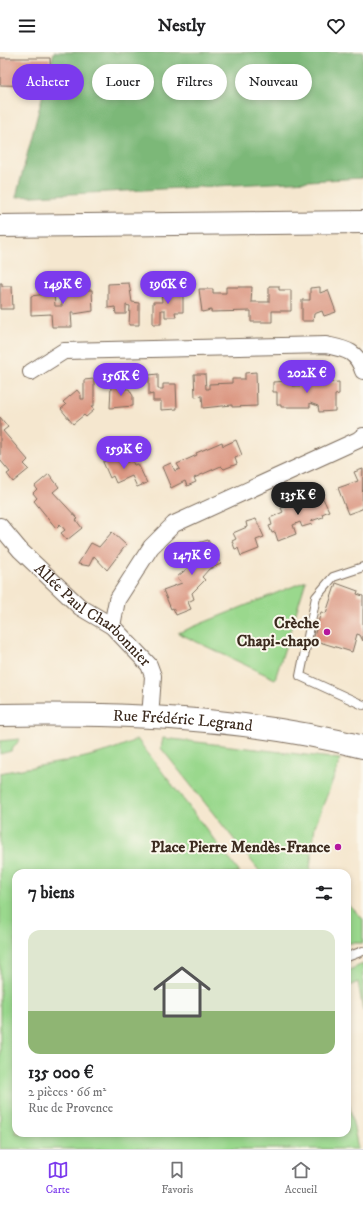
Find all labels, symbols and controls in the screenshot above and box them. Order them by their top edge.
icon: menu [16,15,38,37]
text: Nestly [158,15,205,37]
icon: heart [325,15,347,37]
chip: Acheter [12,64,84,100]
chip: Louer [92,64,154,100]
chip: Filtres [162,64,227,100]
chip: Nouveau [235,64,312,100]
pin: 149K € [30,271,96,305]
pin: 196K € [135,271,201,305]
text: 149K € [44,276,82,292]
text: 196K € [149,276,187,292]
pin: 202K € [274,360,340,394]
pin: 156K € [88,363,154,397]
text: 202K € [287,365,327,381]
text: 156K € [102,368,140,384]
pin: 159K € [91,436,157,470]
text: 159K € [105,441,143,457]
pin: 135K € [265,482,331,516]
text: 135K € [280,487,316,503]
pin: 147K € [159,542,225,576]
text: 147K € [173,547,211,563]
street label: Allée Paul Charbonnier [30,559,155,671]
place label: Crèche Chapi-chapo [237,613,319,651]
marker: Crèche Chapi-chapo [322,627,332,637]
street label: Rue Frédéric Legrand [113,705,254,736]
place label: Place Pierre Mendès-France [151,837,330,857]
marker: Place Pierre Mendès-France [333,842,343,852]
text: 7 biens [28,882,75,904]
icon: filters [313,882,335,904]
icon: home [146,956,218,1028]
text: 135 000 € [28,1062,94,1084]
text: 2 pièces · 66 m² [28,1084,106,1100]
text: Rue de Provence [28,1100,113,1116]
tab: Carte [46,1159,70,1197]
tab: Favoris [161,1159,193,1197]
tab: Accueil [285,1159,317,1197]

